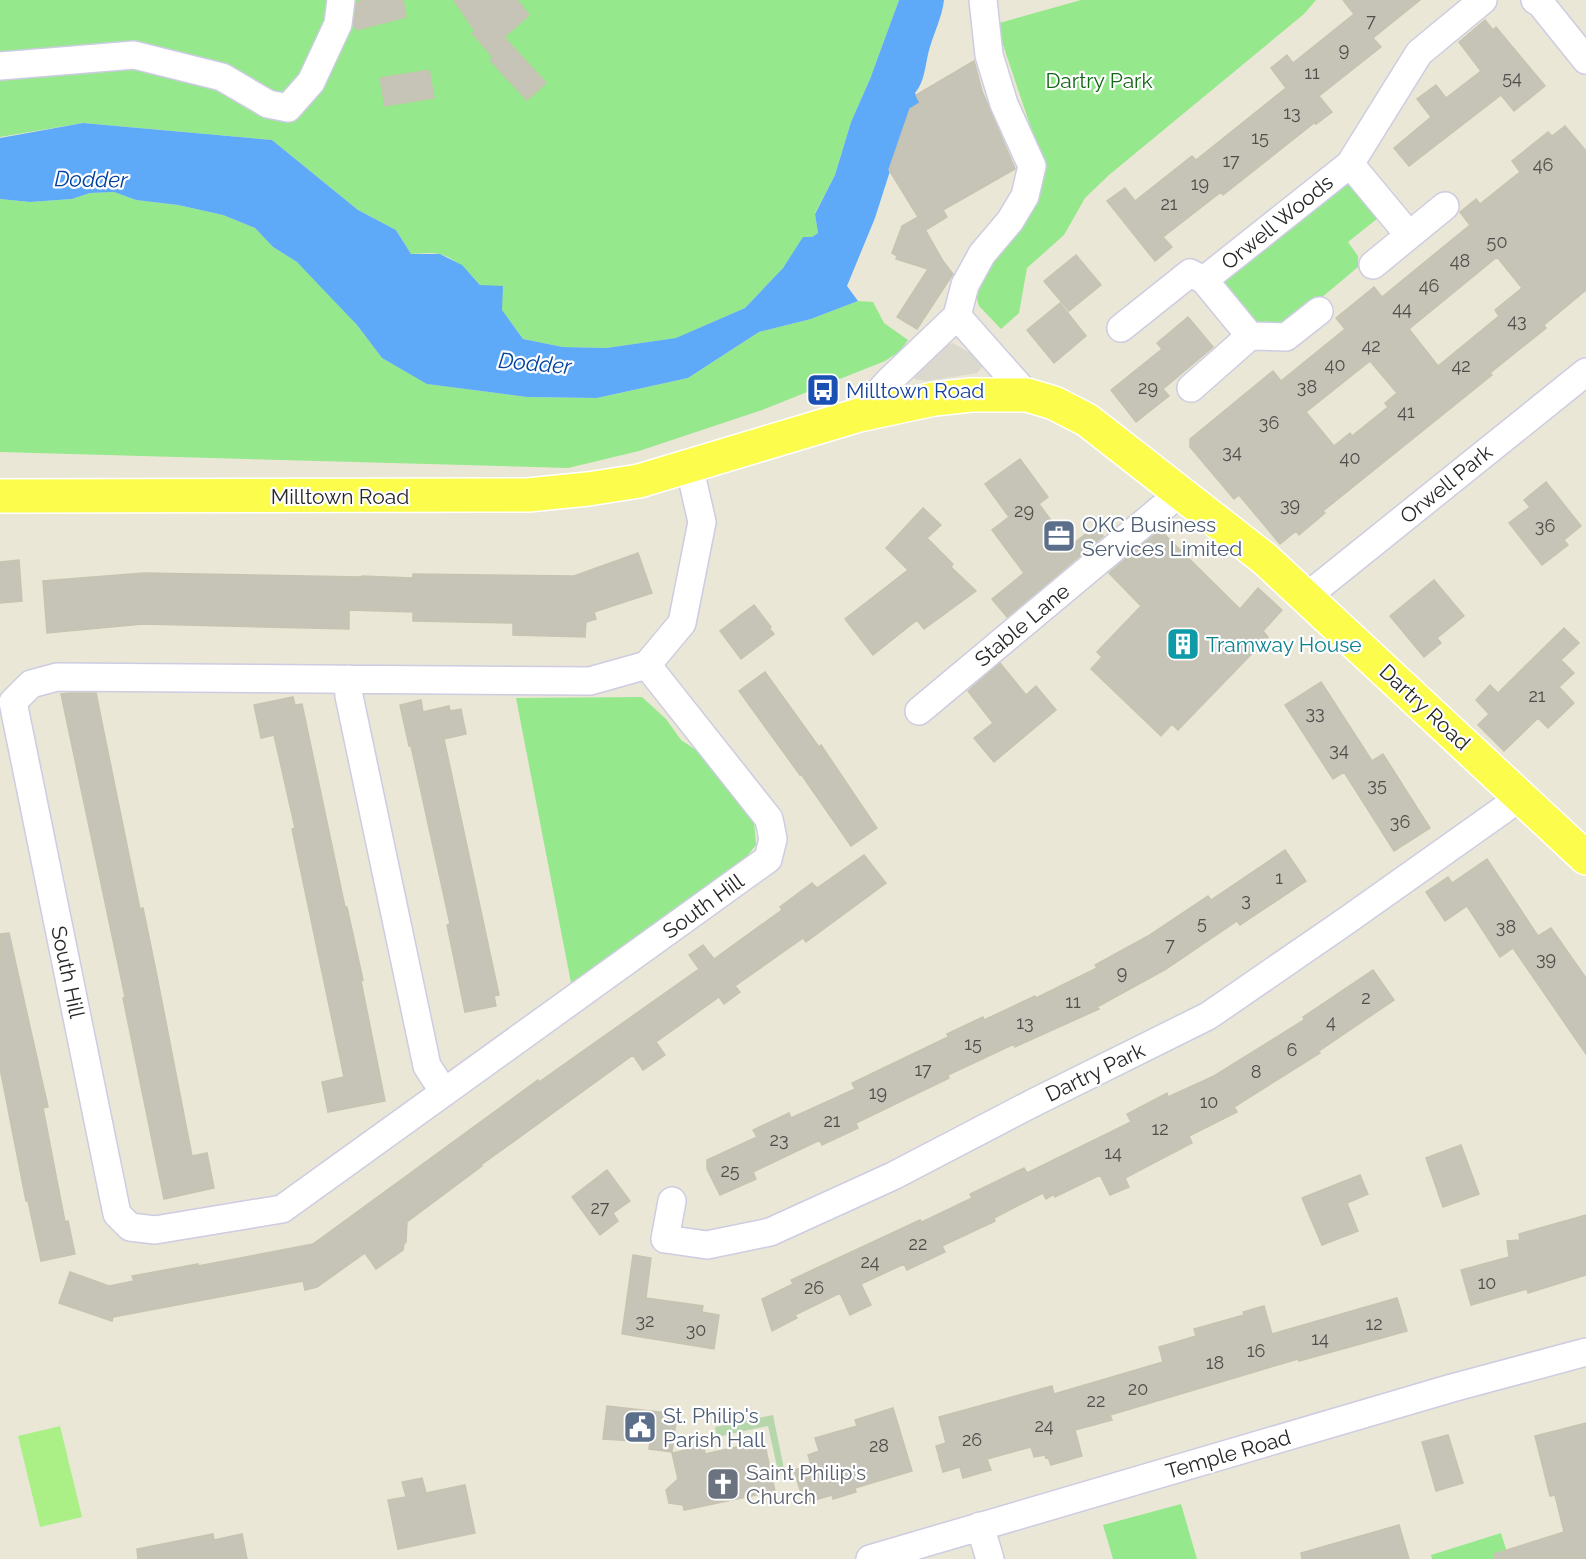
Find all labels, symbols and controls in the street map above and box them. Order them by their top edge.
house number: 7 [1366,10,1376,31]
house number: 9 [1339,39,1349,60]
house number: 11 [1304,62,1320,83]
house number: 54 [1502,67,1522,88]
park label: Dartry Park [1045,68,1153,93]
house number: 13 [1283,102,1301,123]
house number: 15 [1251,127,1269,148]
house number: 17 [1222,150,1240,171]
house number: 46 [1533,154,1553,175]
water label: Dodder [54,165,129,193]
street label: Orwell Woods [1216,169,1338,275]
house number: 19 [1191,173,1209,194]
house number: 21 [1160,193,1178,214]
house number: 50 [1487,231,1507,252]
house number: 48 [1450,250,1470,271]
house number: 46 [1419,275,1439,296]
house number: 44 [1392,298,1412,319]
house number: 43 [1507,310,1527,331]
house number: 42 [1361,335,1381,356]
water label: Dodder [497,347,574,379]
house number: 40 [1325,354,1345,375]
house number: 42 [1451,355,1471,376]
bus stop icon: Milltown Road [805,372,841,408]
house number: 38 [1297,376,1317,397]
house number: 29 [1138,377,1158,398]
place label: Milltown Road [846,378,984,403]
house number: 41 [1397,401,1415,422]
house number: 36 [1259,412,1279,433]
street label: Orwell Park [1395,439,1497,529]
house number: 34 [1222,441,1242,462]
house number: 40 [1340,447,1360,468]
street label: Milltown Road [271,484,409,509]
house number: 39 [1280,494,1300,515]
house number: 29 [1014,500,1034,521]
place label: OKC Business Services Limited [1082,512,1242,561]
house number: 36 [1535,515,1555,536]
office icon: OKC Business Services Limited [1041,518,1077,554]
street label: Stable Lane [970,578,1074,672]
building icon: Tramway House [1165,626,1201,662]
place label: Tramway House [1206,632,1362,657]
street label: Dartry Road [1375,659,1475,755]
house number: 21 [1528,685,1546,706]
house number: 33 [1305,702,1325,723]
house number: 34 [1329,739,1349,760]
house number: 35 [1367,774,1387,795]
house number: 36 [1390,811,1410,832]
house number: 1 [1275,867,1283,888]
street label: South Hill [658,868,749,944]
house number: 3 [1241,889,1251,910]
house number: 5 [1197,912,1207,933]
house number: 38 [1496,916,1516,937]
street label: South Hill [46,923,90,1021]
house number: 7 [1165,934,1175,955]
house number: 39 [1536,948,1556,969]
house number: 9 [1117,962,1127,983]
house number: 2 [1361,987,1371,1008]
house number: 11 [1065,991,1081,1012]
house number: 4 [1326,1011,1336,1032]
house number: 13 [1016,1012,1034,1033]
house number: 15 [964,1033,982,1054]
street label: Dartry Park [1041,1037,1149,1107]
house number: 6 [1287,1039,1298,1060]
house number: 17 [914,1059,932,1080]
house number: 8 [1251,1061,1261,1082]
house number: 19 [869,1082,887,1103]
house number: 10 [1200,1091,1218,1112]
house number: 21 [823,1110,841,1131]
house number: 12 [1151,1118,1169,1139]
house number: 23 [770,1129,789,1150]
house number: 14 [1104,1142,1122,1163]
house number: 25 [720,1160,740,1181]
house number: 27 [590,1197,610,1218]
house number: 22 [909,1233,927,1254]
house number: 24 [860,1251,880,1272]
house number: 10 [1478,1272,1496,1293]
house number: 26 [804,1277,824,1298]
house number: 32 [636,1310,655,1331]
house number: 12 [1365,1313,1383,1334]
house number: 30 [686,1319,706,1340]
house number: 14 [1311,1328,1329,1349]
house number: 16 [1247,1340,1265,1361]
house number: 18 [1206,1352,1224,1373]
house number: 20 [1128,1378,1148,1399]
house number: 22 [1087,1390,1105,1411]
place label: St. Philip's Parish Hall [663,1403,766,1452]
public building icon: St. Philip's Parish Hall [622,1409,658,1445]
house number: 24 [1034,1415,1054,1436]
street label: Temple Road [1163,1424,1293,1484]
house number: 26 [962,1429,982,1450]
house number: 28 [869,1435,889,1456]
place label: Saint Philip's Church [746,1460,866,1509]
church icon: Saint Philip's Church [705,1466,741,1502]

